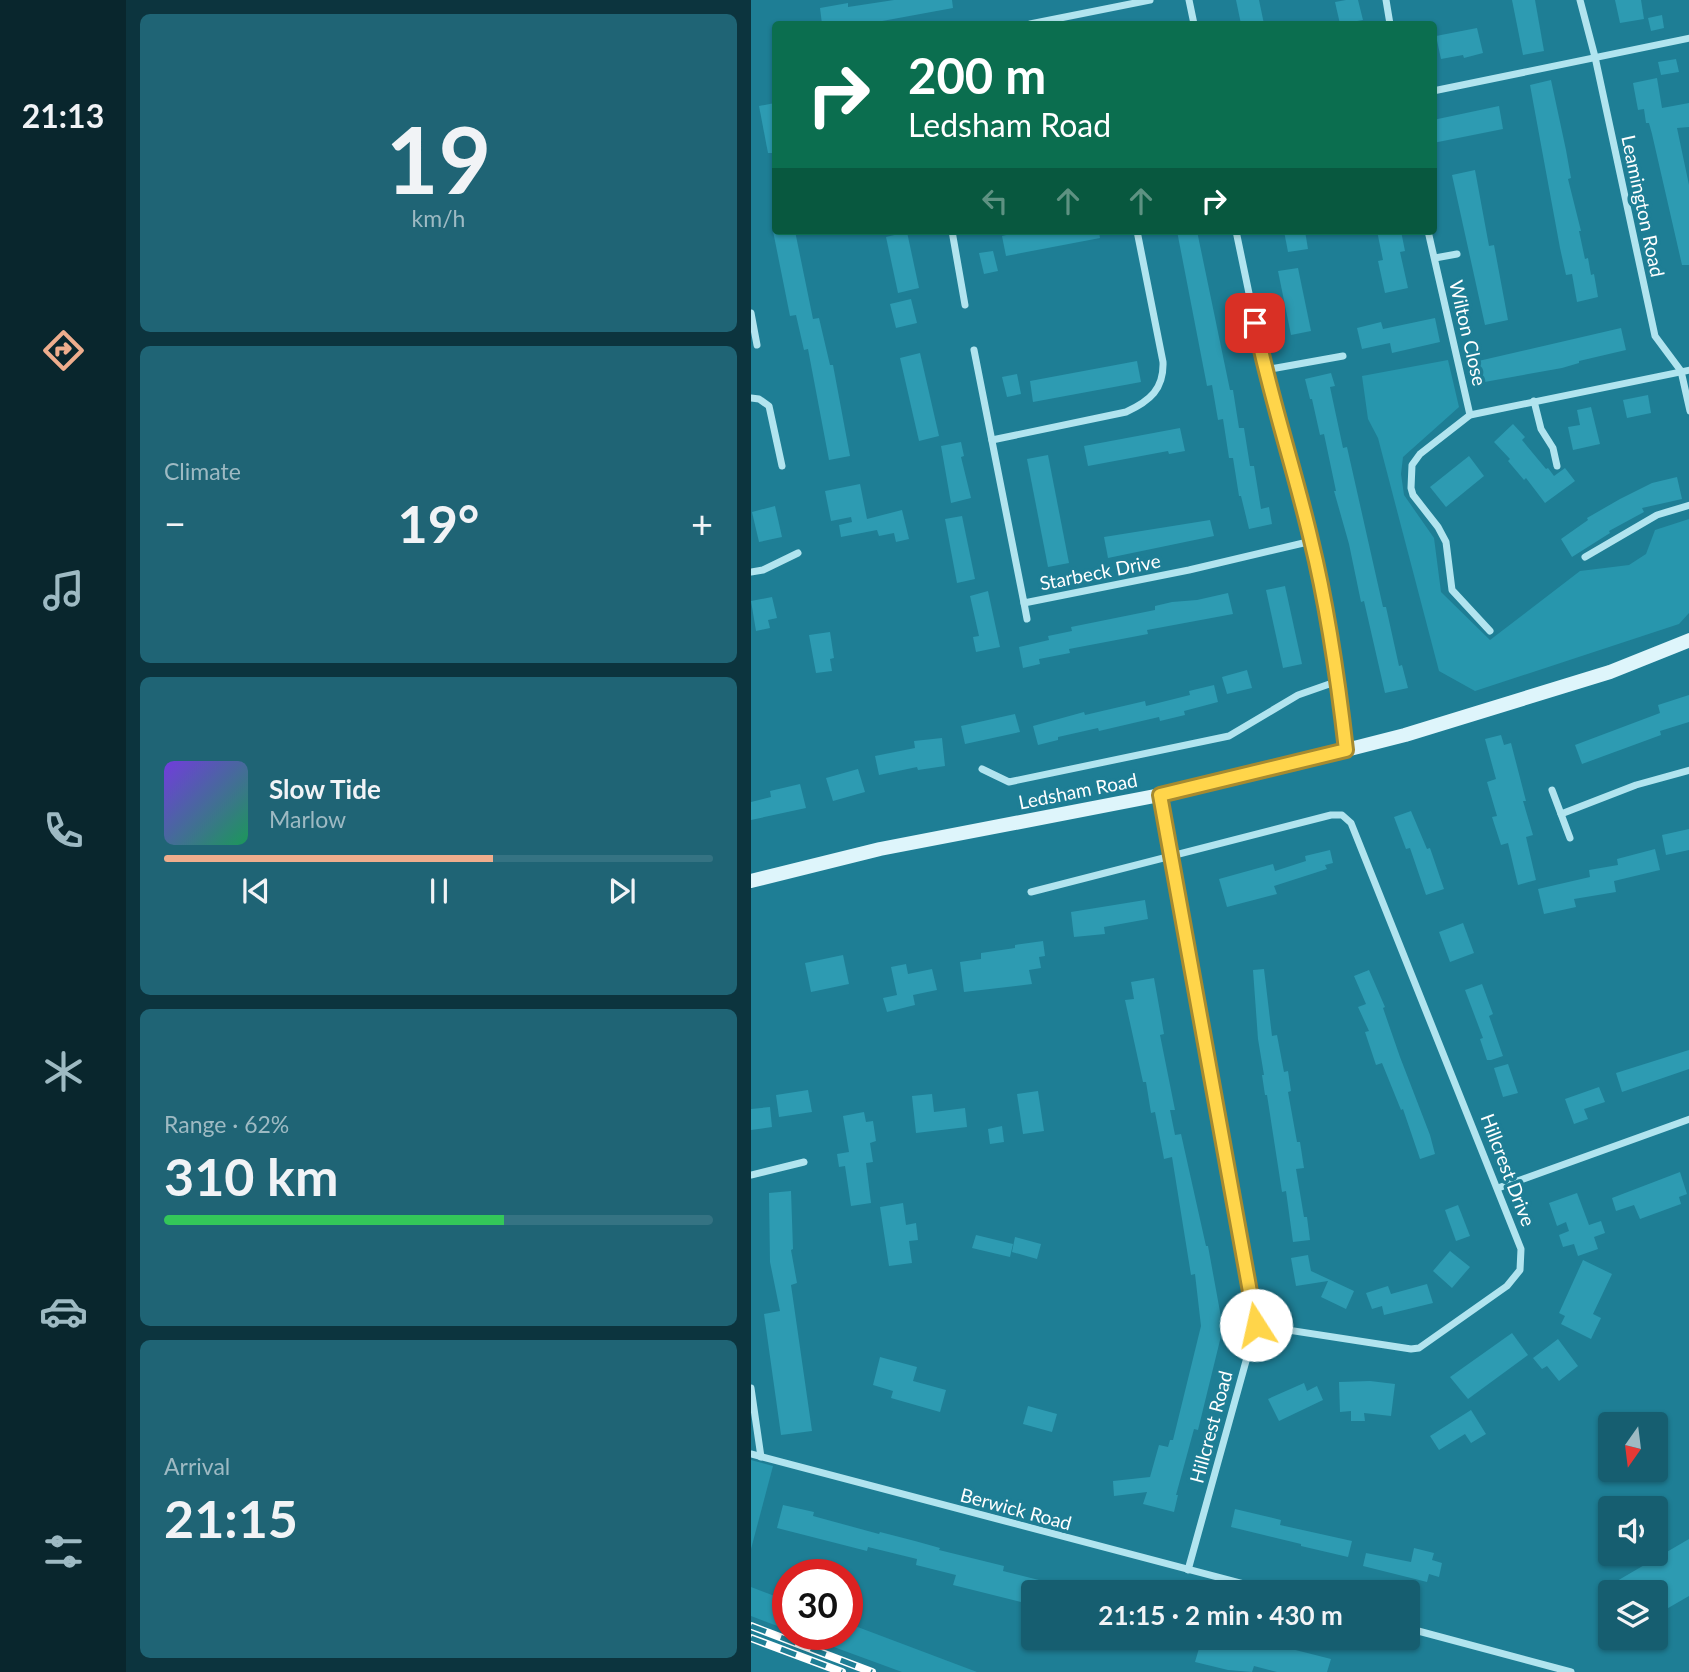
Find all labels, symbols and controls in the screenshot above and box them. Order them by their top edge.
text: 200 m [908,46,1046,104]
icon: right [793,49,884,140]
text: 21:13 [22,96,104,135]
text: 19 [386,104,491,213]
text: Ledsham Road [908,105,1111,144]
street label: Leamington Road [1617,133,1670,279]
icon: left [976,182,1014,220]
icon: ahead [1049,182,1087,220]
icon: ahead [1122,182,1160,220]
icon: right [1195,182,1233,220]
text: km/h [412,204,465,232]
street label: Wilton Close [1445,278,1492,388]
pin [1225,293,1285,353]
icon: arrive [1236,304,1274,342]
icon: directions [39,326,88,375]
text: Climate [164,457,241,485]
text: 19° [398,492,479,554]
text: − [164,500,186,546]
text: + [691,500,713,546]
street label: Starbeck Drive [1038,549,1162,594]
icon: music [39,566,88,615]
street label: Ledsham Road [1016,768,1139,813]
text: Slow Tide [269,773,381,805]
text: Marlow [269,805,346,833]
icon: phone [39,806,88,855]
icon: previous [237,872,275,910]
icon: pause [420,872,458,910]
icon: next [603,872,641,910]
icon: climate [39,1047,88,1096]
text: Range · 62% [164,1110,289,1138]
street label: Hillcrest Drive [1476,1110,1540,1229]
text: 310 km [164,1145,338,1207]
icon: car [39,1287,88,1336]
position arrow [1219,1288,1293,1362]
street label: Hillcrest Road [1184,1368,1237,1486]
north arrow [1598,1412,1668,1482]
map controls [1598,1412,1668,1650]
text: Arrival [164,1452,230,1480]
street label: Berwick Road [958,1483,1074,1534]
text: 21:15 [164,1487,298,1549]
button: sound [1598,1496,1668,1566]
icon: filters [39,1527,88,1576]
speed limit sign: 30 [772,1559,863,1650]
button: layers [1598,1580,1668,1650]
text: 21:15 · 2 min · 430 m [1098,1599,1343,1631]

